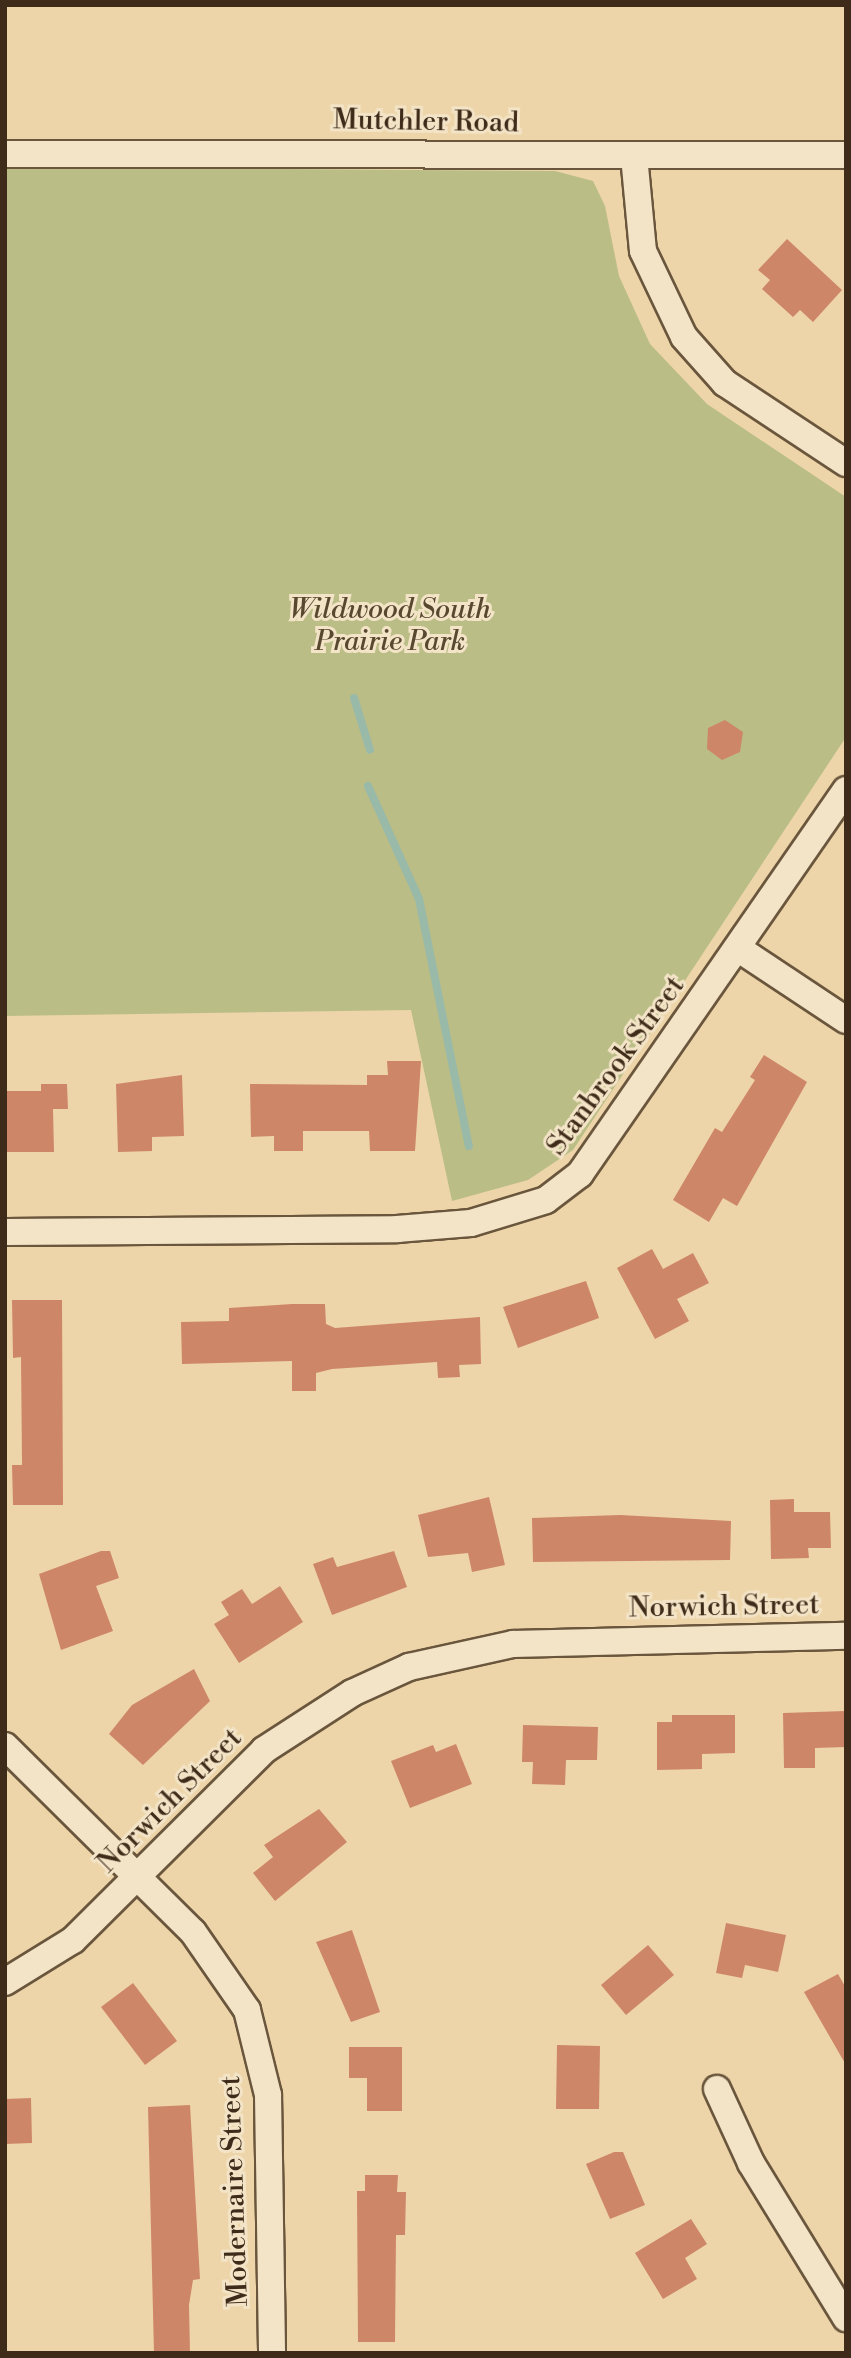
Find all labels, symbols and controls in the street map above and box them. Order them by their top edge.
street label: Mutchler Road [333,104,519,140]
park label: Wildwood South Prairie Park [289,593,491,659]
street label: Stanbrook Street [540,970,692,1162]
street label: Norwich Street [629,1589,819,1625]
street label: Norwich Street [91,1722,249,1880]
street label: Modernaire Street [214,2075,256,2307]

